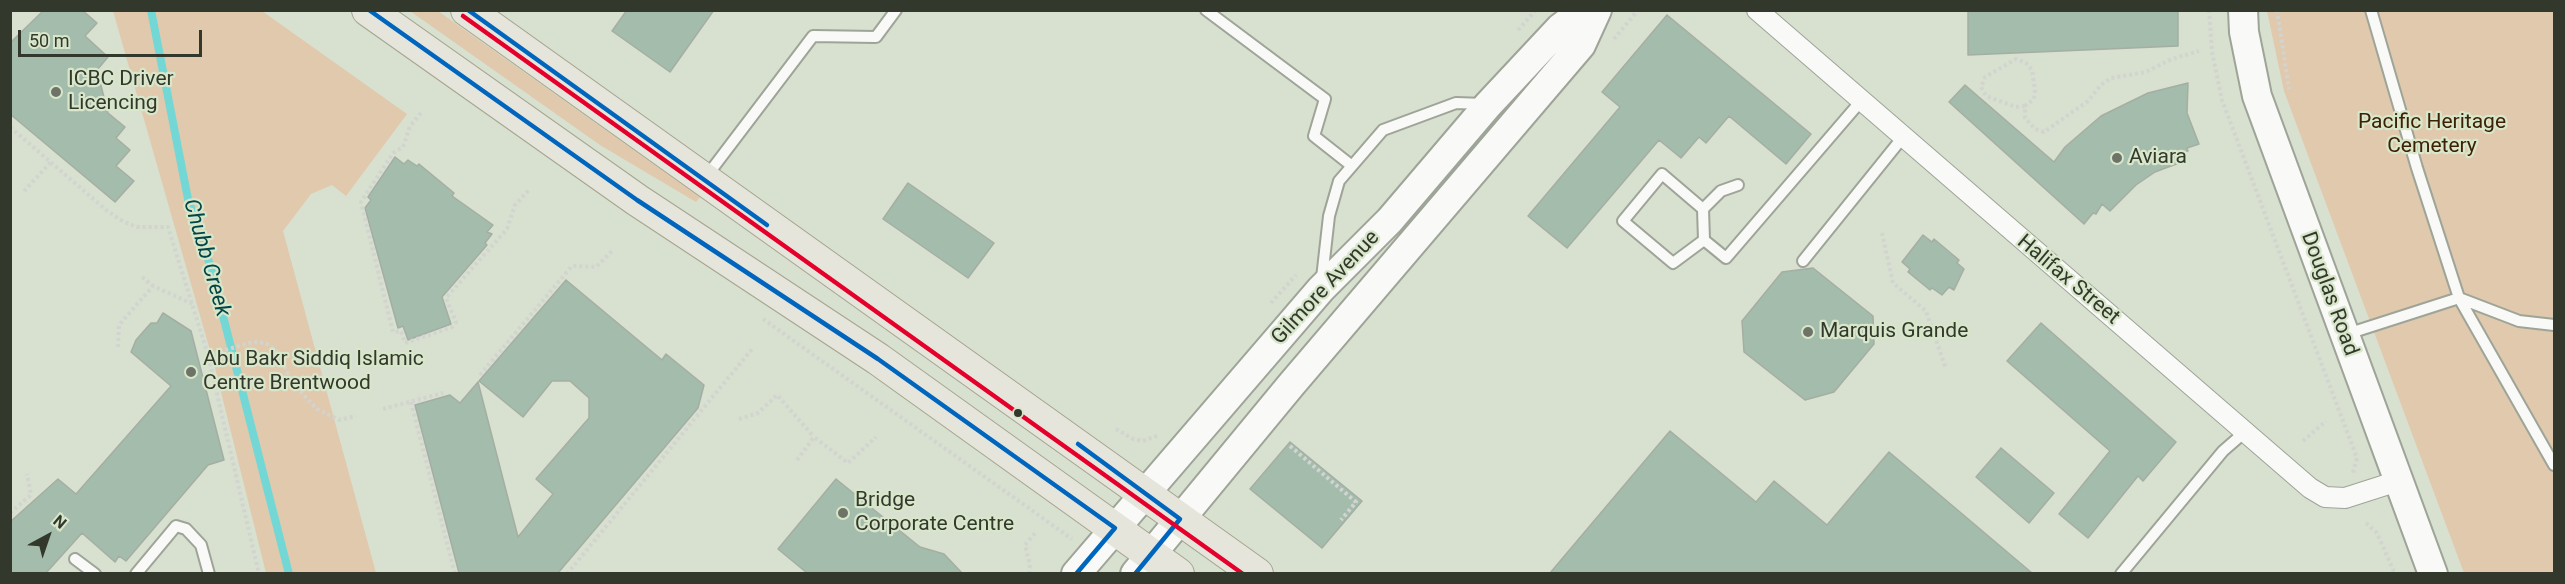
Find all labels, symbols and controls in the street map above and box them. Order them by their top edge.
scale bar [21,18,206,56]
text: 50 m [29,30,69,51]
place label: ICBC Driver Licencing [68,67,174,117]
marker: ICBC Driver Licencing [49,85,63,99]
park label: Pacific Heritage Cemetery [2358,110,2506,160]
place label: Aviara [2129,145,2187,171]
marker: Aviara [2110,151,2124,165]
water label: Chubb Creek [177,196,235,320]
street label: Gilmore Avenue [1267,226,1385,350]
street label: Douglas Road [2295,229,2363,359]
street label: Halifax Street [2011,230,2125,330]
place label: Marquis Grande [1820,319,1968,345]
marker: Marquis Grande [1801,325,1815,339]
place label: Abu Bakr Siddiq Islamic Centre Brentwood [203,347,424,397]
marker: Abu Bakr Siddiq Islamic Centre Brentwood [184,365,198,379]
unlabelled marker [1012,407,1024,419]
place label: Bridge Corporate Centre [855,488,1014,538]
north arrow [18,506,78,566]
marker: Bridge Corporate Centre [836,506,850,520]
text: N [49,511,70,533]

